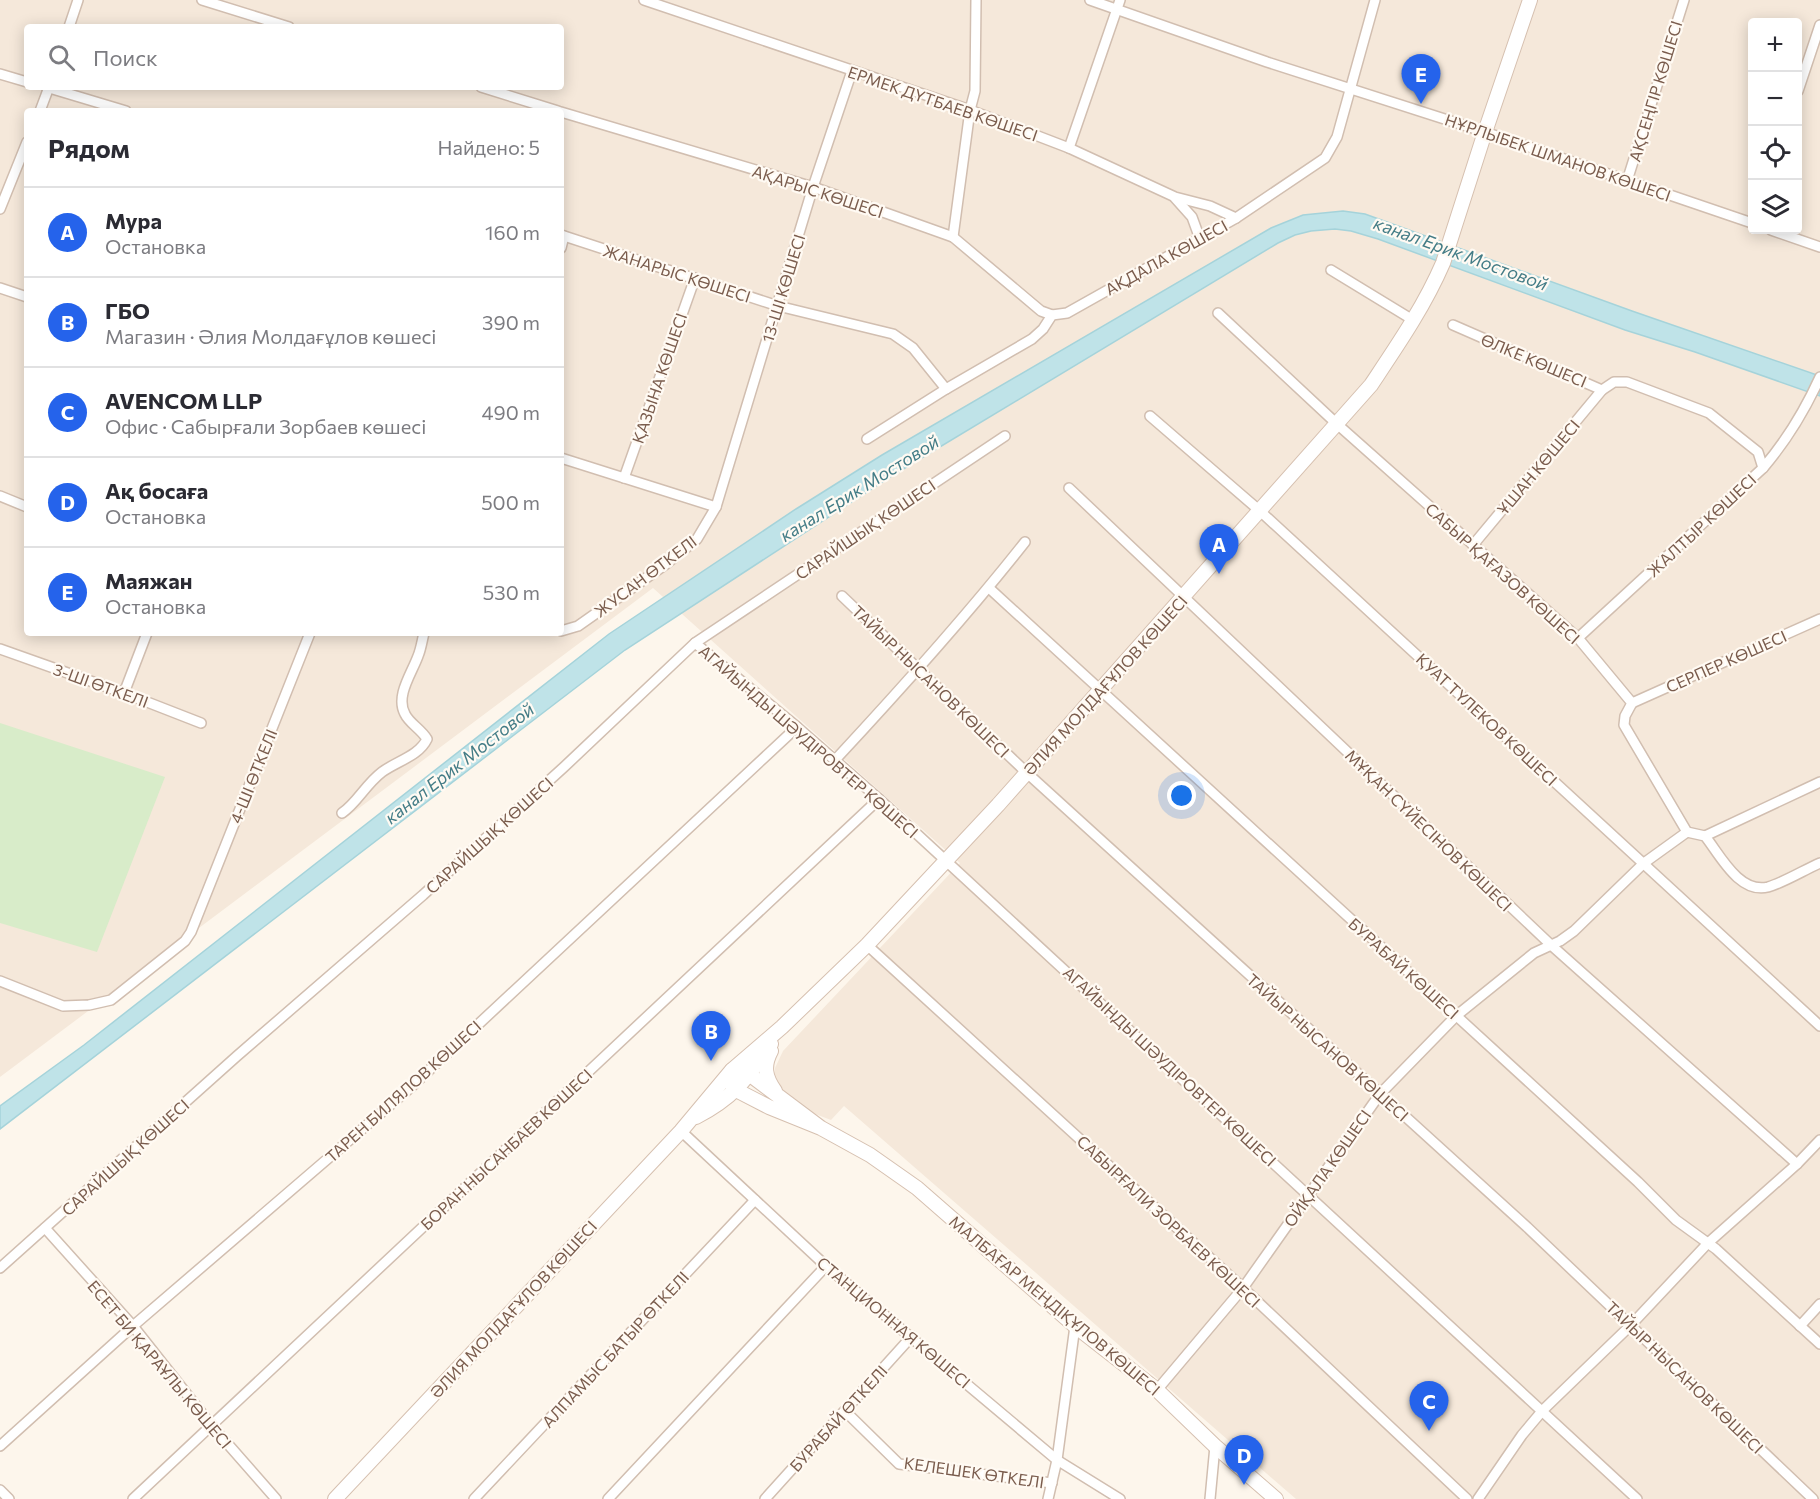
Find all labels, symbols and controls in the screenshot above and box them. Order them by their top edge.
street label: АҚСЕҢГІР КӨШЕСІ [1625,18,1685,164]
map controls [1748,18,1802,234]
button: + [1748,18,1802,72]
search box [24,24,564,90]
icon: search [45,41,78,74]
text: Поиск [93,44,158,71]
pin: E [1402,54,1440,104]
street label: ЕРМЕК ДҮТБАЕВ КӨШЕСI [846,62,1040,144]
button: − [1748,72,1802,126]
street label: НҰРЛЫБЕК ШМАНОВ КӨШЕСІ [1442,109,1674,205]
button: locate [1748,126,1802,180]
text: Рядом [48,132,130,163]
text: Найдено: 5 [438,135,540,159]
street label: АҚАРЫС КӨШЕСI [750,161,886,221]
button: layers [1748,180,1802,234]
text: Мура [105,207,162,234]
water label: канал Ерик Мостовой [1371,211,1552,295]
street label: АҚДАЛА КӨШЕСІ [1101,215,1231,299]
text: A [60,220,75,244]
text: 160 m [485,220,540,244]
street label: 13-ШІ КӨШЕСI [758,232,808,344]
text: Остановка [105,234,206,258]
street label: ЖАНАРЫС КӨШЕСІ [601,240,753,306]
text: ГБО [105,297,150,324]
text: B [61,310,74,334]
text: 390 m [482,310,540,334]
street label: ҚАЗЫНА КӨШЕСІ [628,310,690,446]
text: Магазин · Әлия Молдағұлов көшесі [105,324,437,348]
street label: ӨЛКЕ КӨШЕСІ [1478,329,1590,391]
text: AVENCOM LLP [105,387,262,414]
text: C [61,400,74,424]
text: 490 m [482,400,540,424]
text: Офис · Сабырғали Зорбаев көшесі [105,414,426,438]
street label: ҰШАН КӨШЕСІ [1493,416,1583,518]
water label: канал Ерик Мостовой [775,430,943,546]
street label: ЖАЛТЫР КӨШЕСІ [1643,470,1759,580]
street label: САРАЙШЫҚ КӨШЕСІ [791,475,939,583]
text: Ақ босаға [105,477,208,504]
text: D [60,490,75,514]
text: 500 m [481,490,540,514]
street label: САБЫР ҚАҒАЗОВ КӨШЕСІ [1422,499,1584,647]
text: Остановка [105,504,206,528]
pin: A [1200,524,1238,574]
street label: ЖУСАН ӨТКЕЛІ [590,531,700,621]
text: Маяжан [105,567,192,594]
text: E [62,580,73,604]
text: 530 m [483,580,540,604]
street label: ӘЛИЯ МОЛДАҒҰЛОВ КӨШЕСІ [1019,591,1191,779]
text: Остановка [105,594,206,618]
street label: ТАЙЫР НЫСАНОВ КӨШЕСI [849,601,1013,761]
street label: СЕРПЕР КӨШЕСІ [1663,626,1789,696]
street label: АГАЙЫНДЫ ШӘУДІРОВТЕР КӨШЕСI [696,641,922,841]
street label: ҚУАТ ТҮЛЕКОВ КӨШЕСІ [1413,649,1561,789]
street label: 3-ШI ӨТКЕЛI [51,659,151,711]
water label: канал Ерик Мостовой [380,697,539,828]
street label: 4-ШI ӨТКЕЛI [225,726,281,826]
street label: МҰҚАН СҮЙЕСІНОВ КӨШЕСІ [1342,745,1516,915]
street label: САРАЙШЫҚ КӨШЕСІ [421,773,557,897]
your location [1167,781,1196,810]
street label: БУРАБАЙ КӨШЕСI [1345,914,1463,1022]
street label: АГАЙЫНДЫ ШӘУДІРОВТЕР КӨШЕСI [1060,962,1280,1170]
street label: ТАЙЫР НЫСАНОВ КӨШЕСI [1243,969,1413,1125]
pin: B [692,1012,730,1061]
street label: ТАРЕН БИЛЯЛОВ КӨШЕСІ [321,1016,485,1166]
street label: БОРАН НЫСАНБАЕВ КӨШЕСІ [416,1064,596,1234]
street label: САРАЙШЫҚ КӨШЕСІ [57,1095,193,1219]
street label: ОЙҚАЛА КӨШЕСІ [1279,1106,1375,1230]
street label: САБЫРҒАЛИ ЗОРБАЕВ КӨШЕСІ [1074,1131,1264,1311]
street label: МАЛБАҒАР МЕҢДІҚҰЛОВ КӨШЕСІ [946,1211,1164,1399]
street label: ӘЛИЯ МОЛДАҒҰЛОВ КӨШЕСІ [426,1216,600,1402]
street label: СТАНЦИОННАЯ КӨШЕСІ [814,1252,974,1392]
street label: АЛПАМЫС БАТЫР ӨТКЕЛІ [538,1267,692,1431]
street label: ЕСЕТ БИ ҚАРАҰЛЫ КӨШЕСІ [84,1276,236,1452]
street label: ТАЙЫР НЫСАНОВ КӨШЕСI [1603,1297,1767,1457]
street label: БУРАБАЙ ӨТКЕЛІ [785,1361,891,1475]
pin: C [1410,1382,1448,1431]
pin: D [1224,1436,1264,1485]
street label: КЕЛЕШЕК ӨТКЕЛІ [903,1453,1045,1491]

